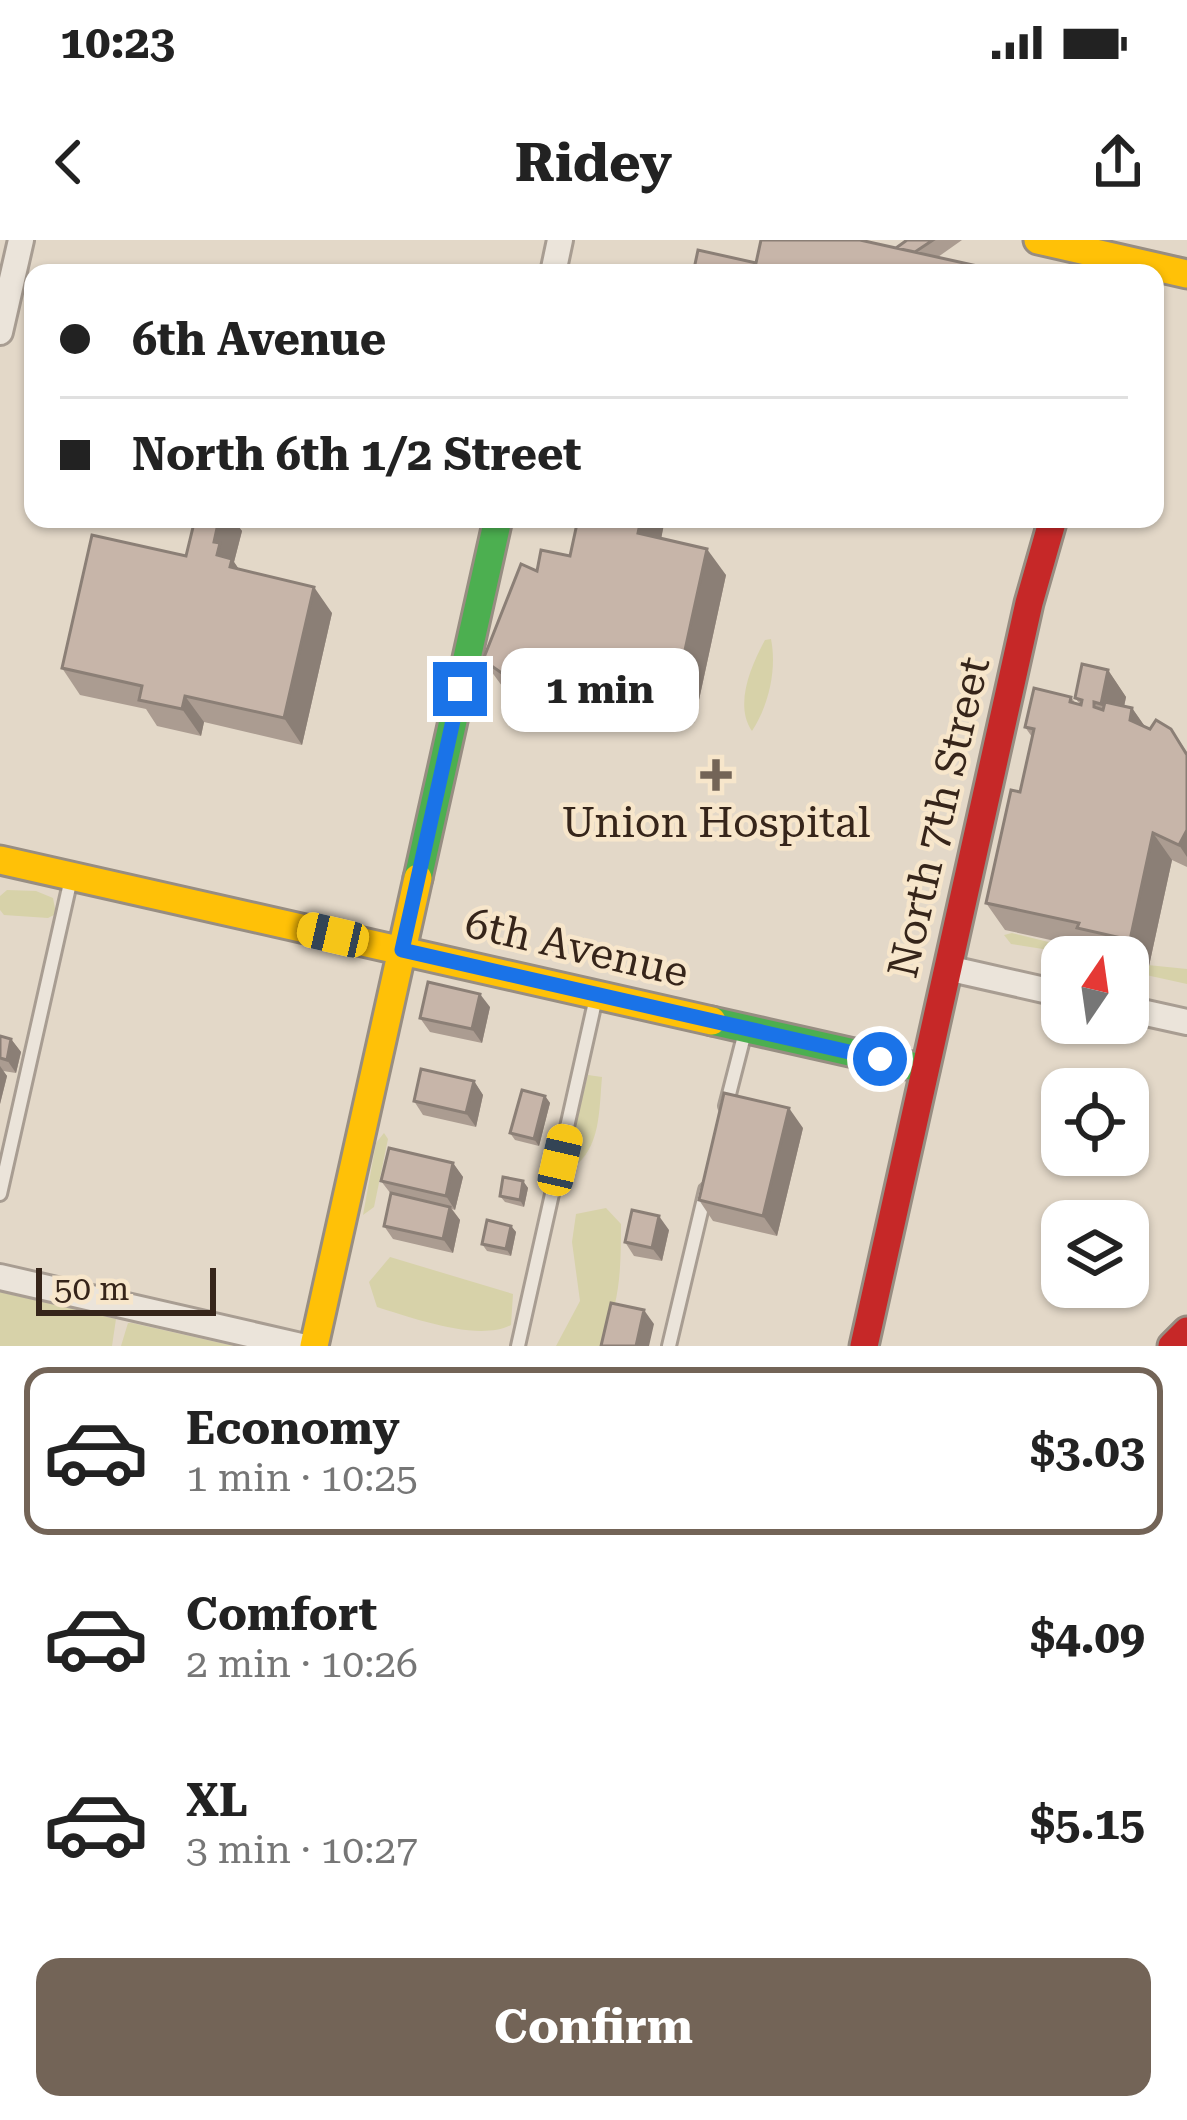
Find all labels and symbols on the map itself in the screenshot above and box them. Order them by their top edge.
callout: 1 min [502,647,700,731]
street label: North 7th Street [878,652,999,982]
route end [433,662,487,716]
marker: Union Hospital [700,759,732,791]
place label: Union Hospital [562,798,871,847]
street label: 6th Avenue [461,898,693,997]
car [294,909,372,961]
north arrow [1041,936,1149,1044]
route start [853,1032,907,1086]
car [534,1121,586,1199]
scale bar [36,1262,216,1315]

